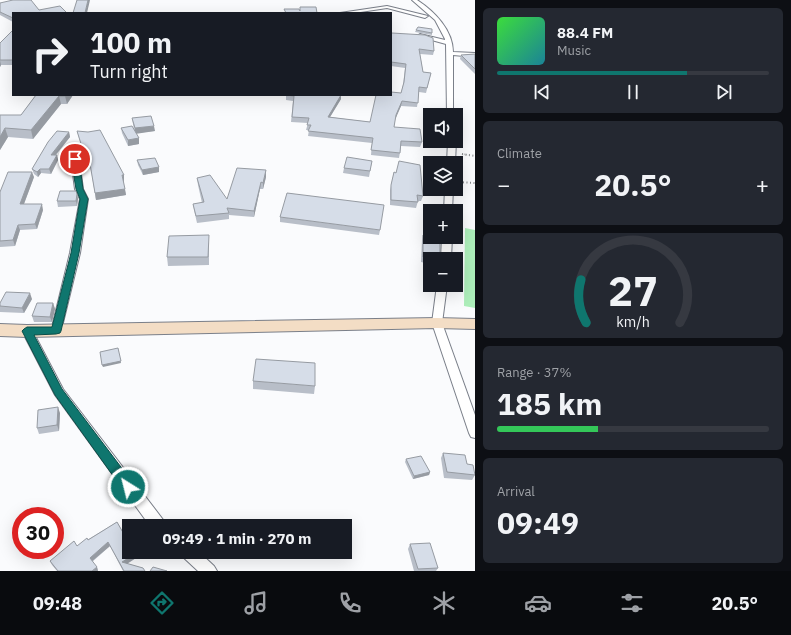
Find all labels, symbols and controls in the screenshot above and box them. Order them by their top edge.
text: 88.4 FM [557,23,613,42]
text: 100 m [90,24,172,61]
icon: right [24,28,76,80]
text: Music [557,42,591,59]
text: Turn right [90,60,168,83]
icon: previous [531,81,553,103]
icon: pause [622,81,644,103]
icon: next [713,81,735,103]
map controls [423,108,463,292]
button: sound [423,108,463,148]
pin [58,142,92,176]
text: Climate [497,145,542,162]
icon: arrive [64,148,86,170]
button: layers [423,156,463,196]
text: 20.5° [594,165,672,204]
text: − [497,170,510,199]
text: + [756,170,769,199]
button: + [423,204,463,244]
button: − [423,252,463,292]
text: 27 [608,263,658,317]
text: km/h [616,312,650,331]
text: Range · 37% [497,364,571,381]
text: 185 km [497,384,602,423]
position arrow [107,466,149,508]
text: Arrival [497,483,535,500]
text: 09:49 [497,503,579,542]
speed limit sign: 30 [12,507,64,559]
text: 09:49 · 1 min · 270 m [163,529,311,548]
icon: directions [148,589,176,617]
icon: music [242,589,270,617]
icon: phone [336,589,364,617]
icon: climate [430,589,458,617]
icon: car [524,589,552,617]
icon: filters [618,589,646,617]
text: 09:48 [33,592,82,615]
text: 20.5° [712,592,758,615]

